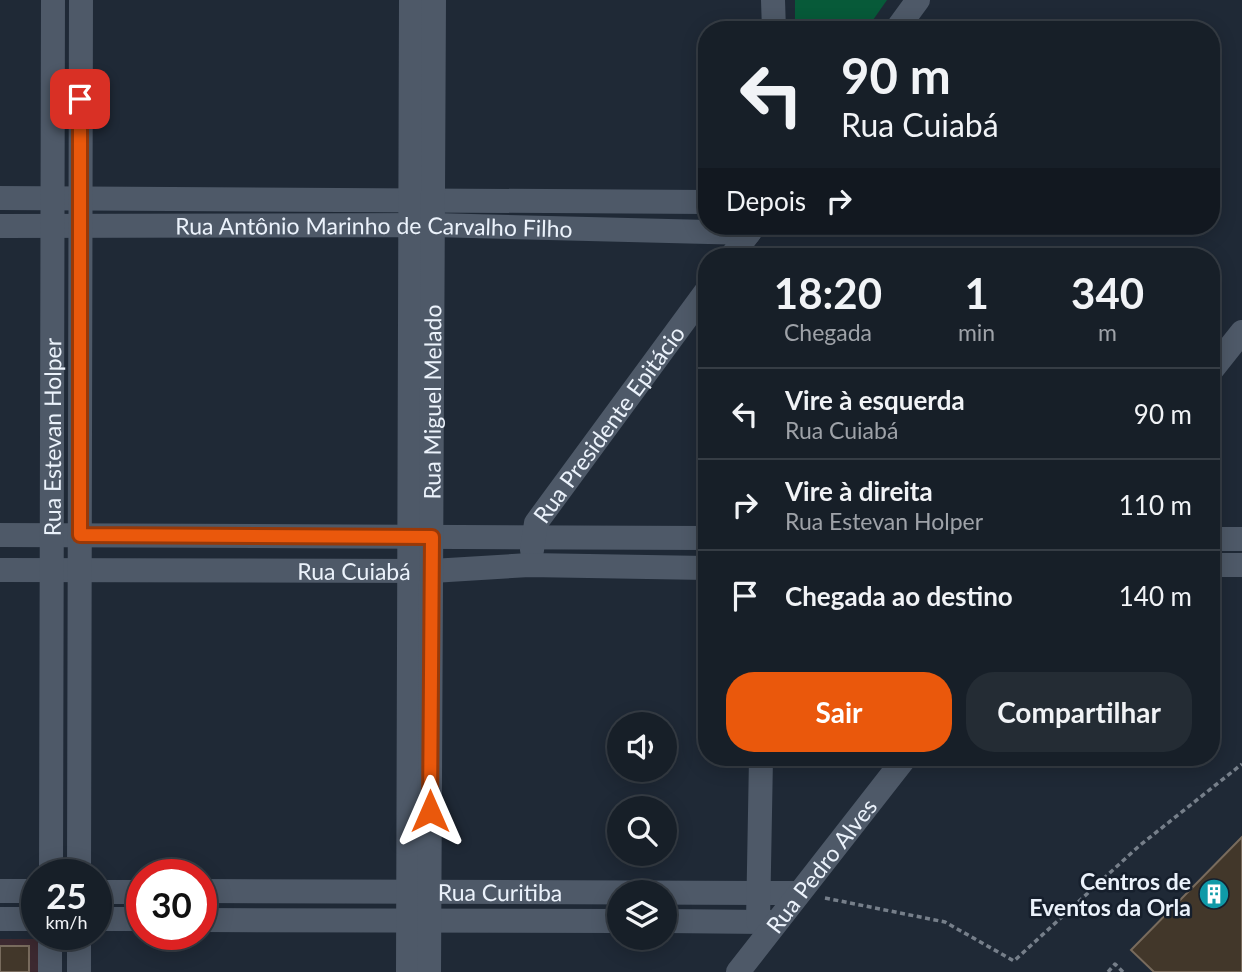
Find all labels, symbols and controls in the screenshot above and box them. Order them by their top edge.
text: 90 m [841,46,951,104]
icon: left [726,49,817,140]
pin [50,69,110,129]
icon: arrive [61,80,99,118]
text: Rua Cuiabá [841,105,999,144]
icon: right [820,182,858,220]
text: Depois [726,185,806,217]
street label: Rua Antônio Marinho de Carvalho Filho [175,211,573,243]
text: 18:20 [774,268,882,318]
text: 1 [964,268,989,318]
text: 340 [1071,268,1144,318]
street label: Rua Miguel Melado [417,304,446,500]
text: Chegada [784,318,872,346]
text: min [958,318,995,346]
text: m [1098,318,1117,346]
street label: Rua Presidente Epitácio [527,320,690,528]
street label: Rua Estevan Holper [38,337,66,536]
text: Vire à esquerda [785,384,965,416]
icon: left [726,395,764,433]
text: 90 m [1134,398,1192,430]
text: Rua Cuiabá [785,416,898,444]
text: Vire à direita [785,475,933,507]
icon: right [726,486,764,524]
text: 110 m [1119,489,1192,521]
text: Rua Estevan Holper [785,507,983,535]
street label: Rua Cuiabá [297,557,411,585]
icon: arrive [726,577,764,615]
text: Chegada ao destino [785,580,1013,612]
text: 140 m [1119,580,1192,612]
button: Sair [726,672,952,752]
button: Compartilhar [966,672,1192,752]
map controls [607,712,677,950]
button: sound [607,712,677,782]
position arrow [393,774,467,848]
street label: Rua Pedro Alves [760,793,882,938]
button: search [607,796,677,866]
speed limit sign: 30 [126,859,217,950]
place label: Centros de Eventos da Orla [1029,867,1191,921]
text: 25 [46,874,87,916]
building icon: Centros de Eventos da Orla [1197,877,1231,911]
street label: Rua Curitiba [438,878,562,906]
button: layers [607,880,677,950]
text: km/h [45,911,88,933]

